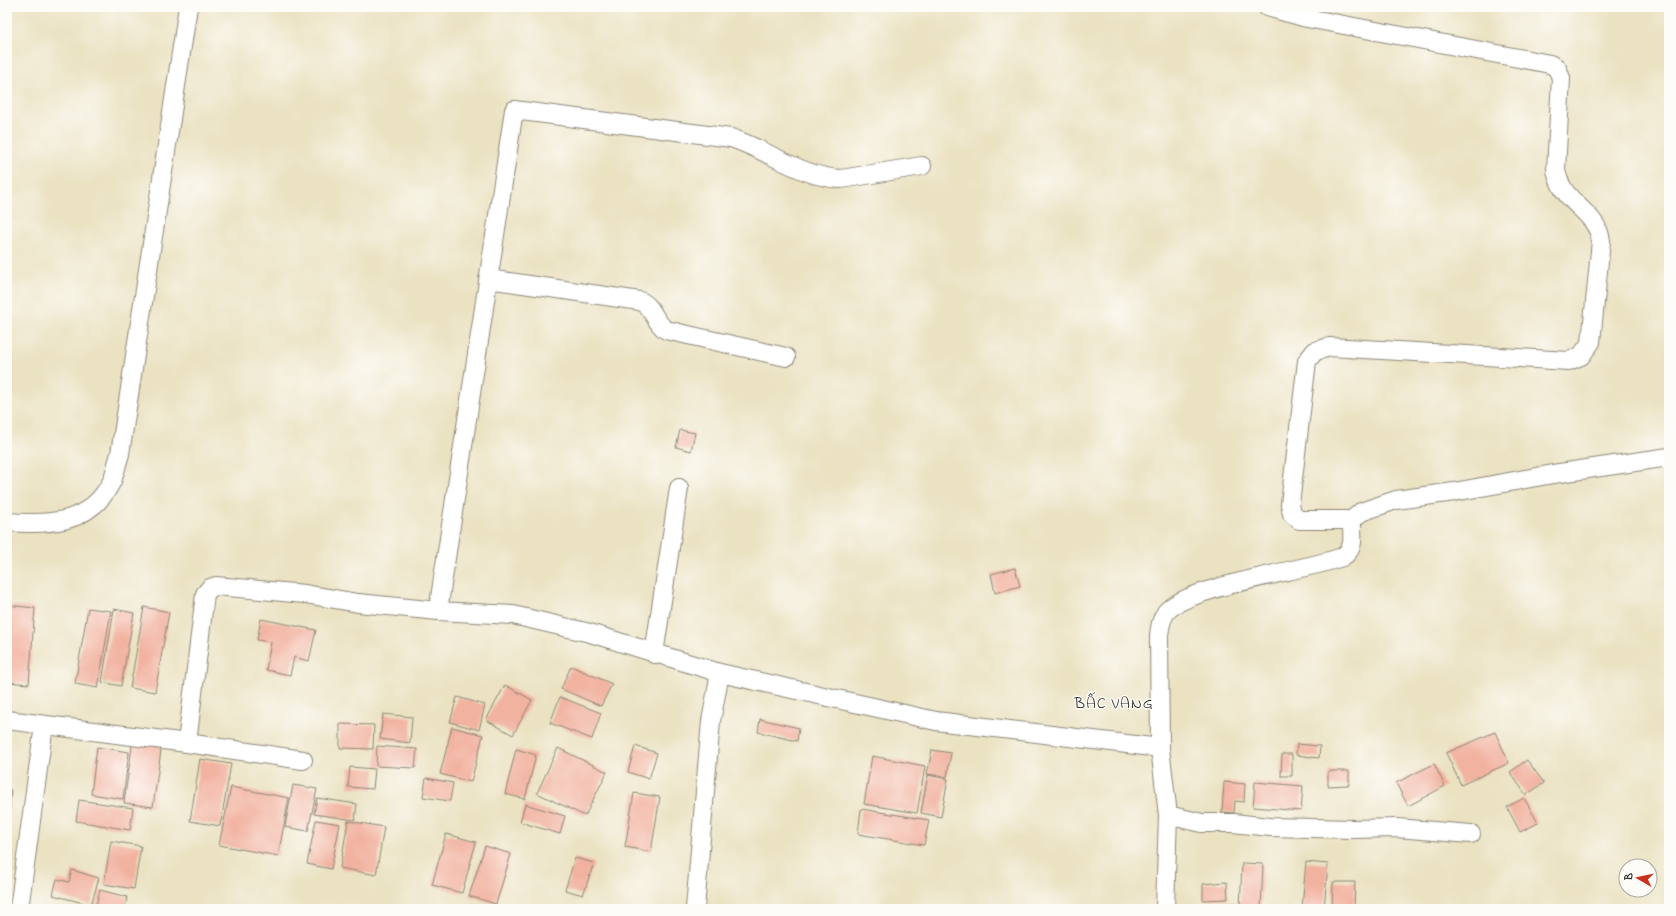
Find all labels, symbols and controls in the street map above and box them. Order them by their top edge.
district label: BẤC VANG [1073,692,1154,716]
north arrow [1618,858,1658,898]
text: B [1620,871,1638,882]

